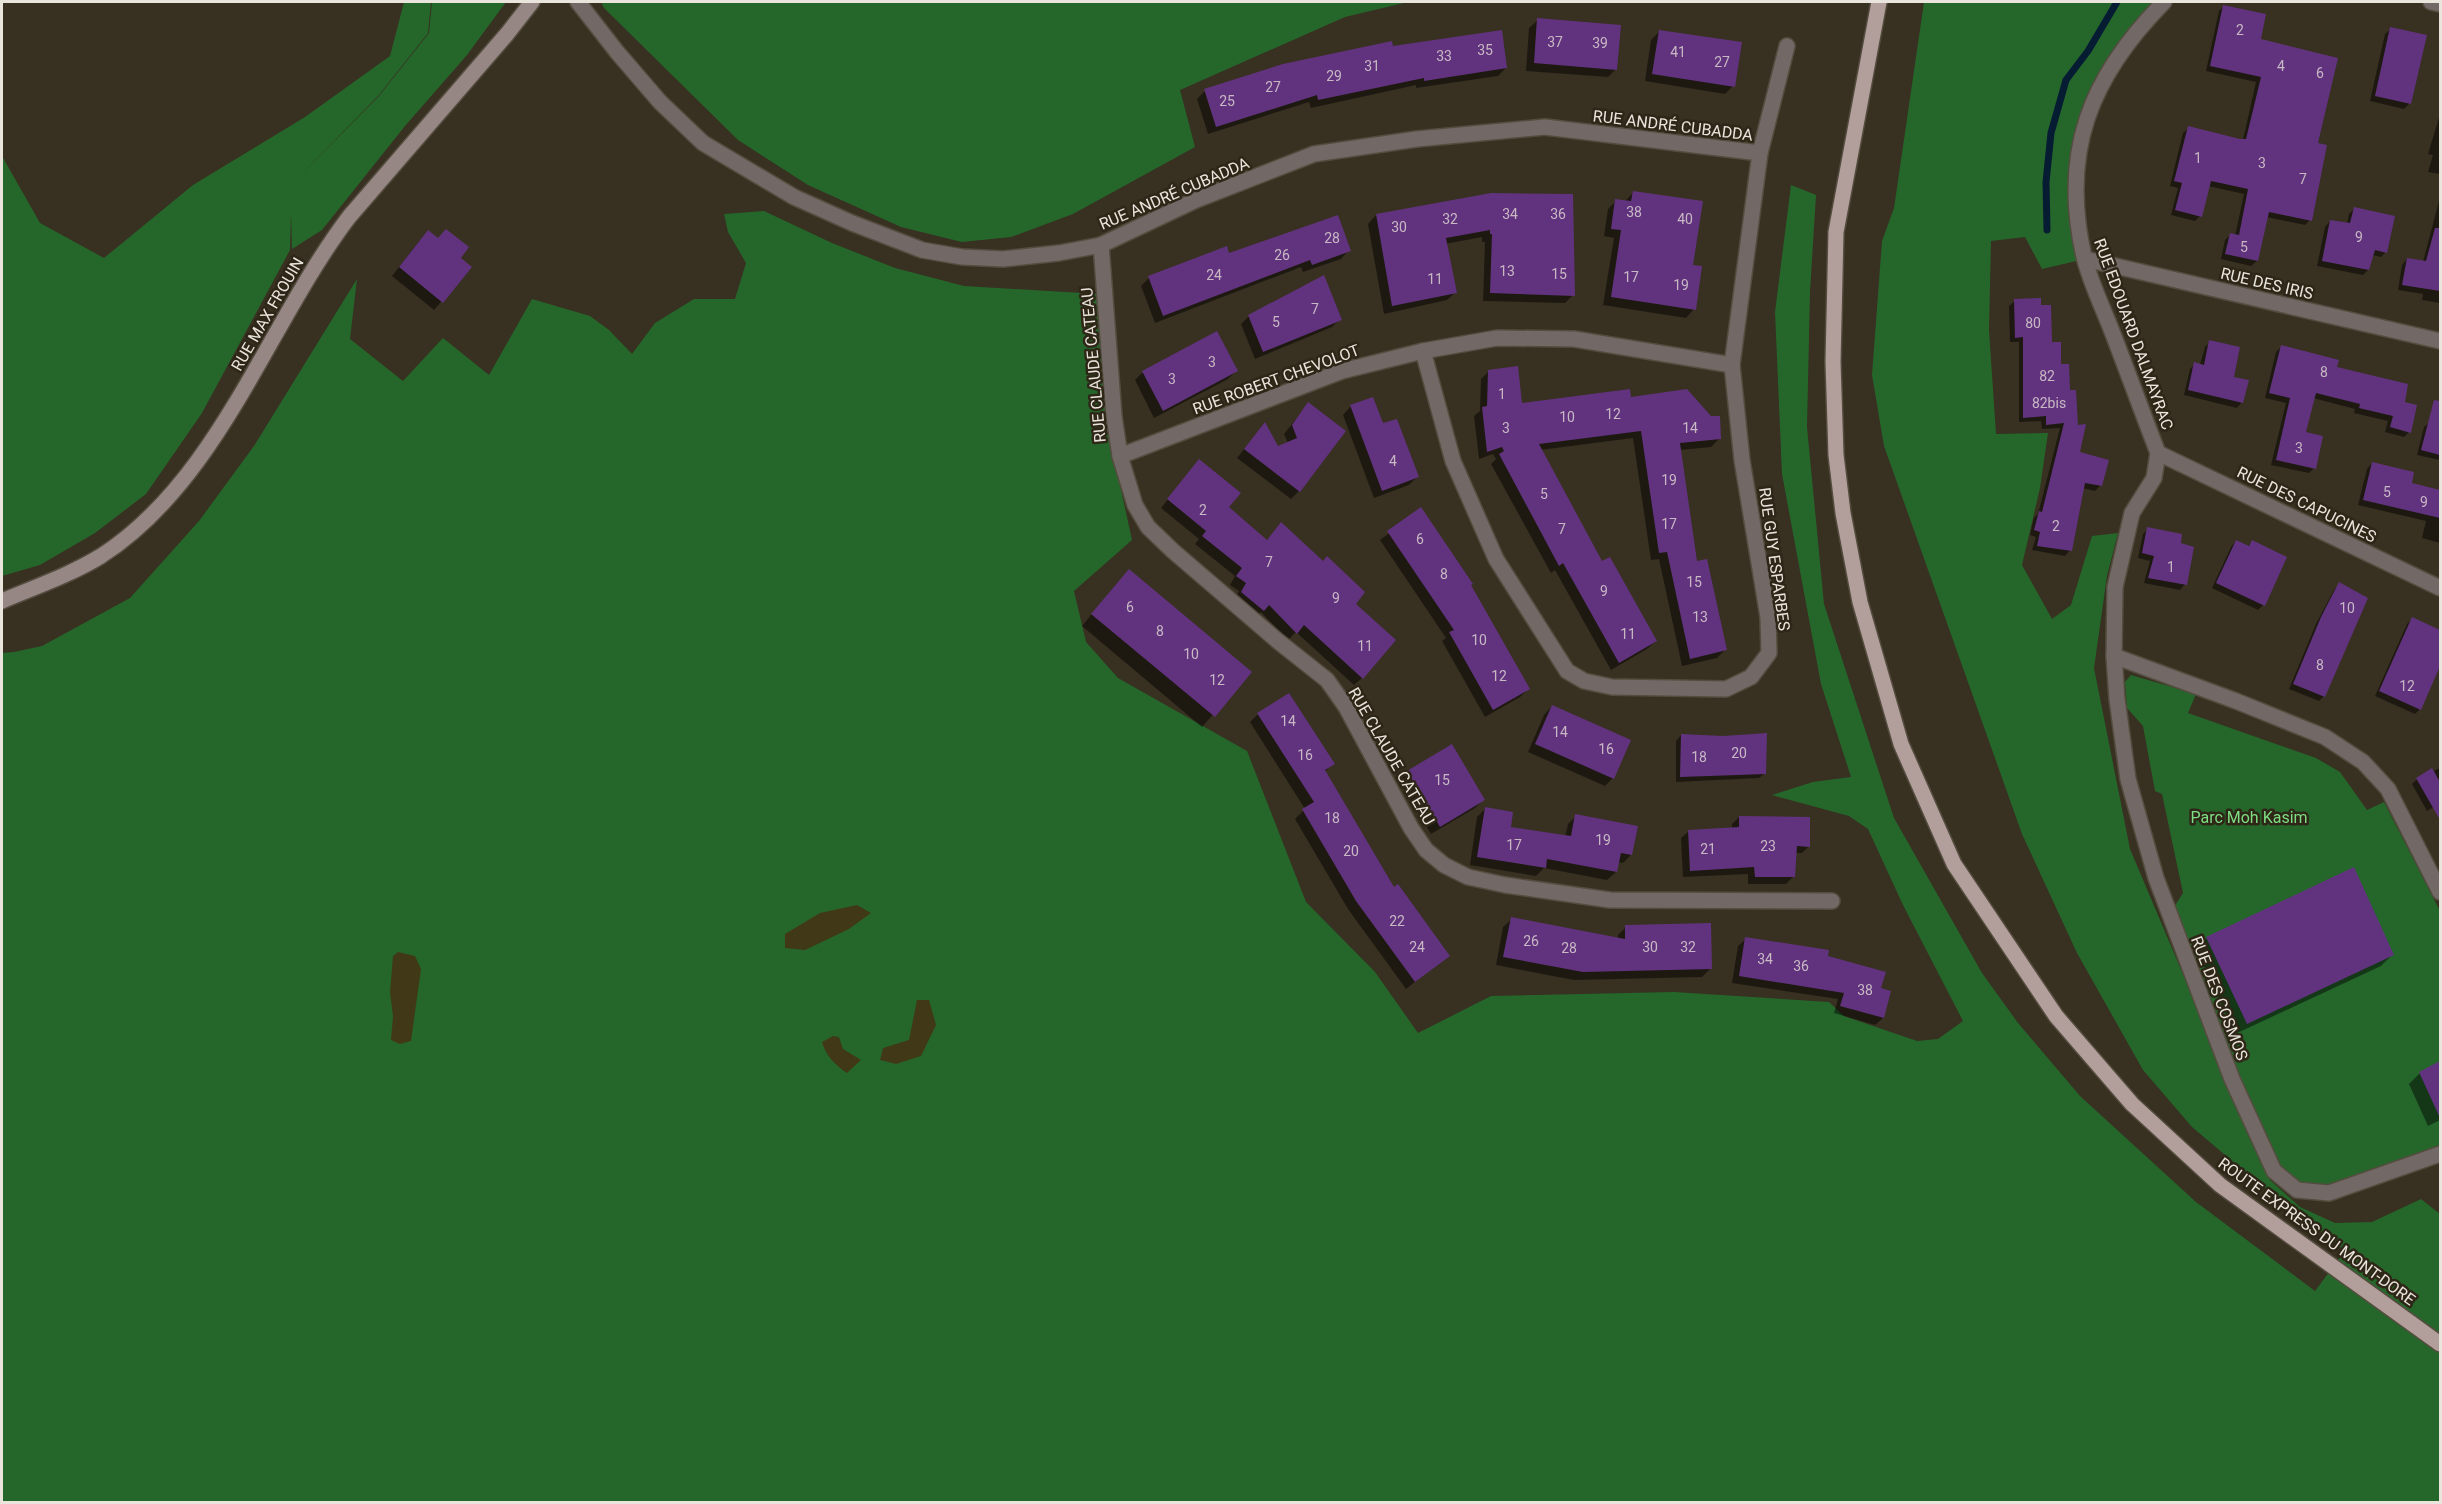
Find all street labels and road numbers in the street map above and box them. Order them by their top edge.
street label: RUE ANDRÉ CUBADDA [1592,106,1755,145]
street label: RUE ANDRÉ CUBADDA [1096,153,1253,234]
street label: RUE EDOUARD DALMAYRAC [2090,236,2177,432]
street label: RUE MAX FROUIN [227,254,308,374]
street label: RUE DES IRIS [2219,264,2315,303]
street label: RUE CLAUDE CATEAU [1077,286,1110,443]
street label: RUE ROBERT CHEVOLOT [1190,340,1363,419]
street label: RUE DES CAPUCINES [2234,462,2379,546]
street label: RUE GUY ESPARBES [1755,486,1794,632]
street label: RUE CLAUDE CATEAU [1344,684,1439,829]
street label: RUE DES COSMOS [2187,933,2252,1063]
street label: ROUTE EXPRESS DU MONT-DORE [2215,1154,2419,1309]

